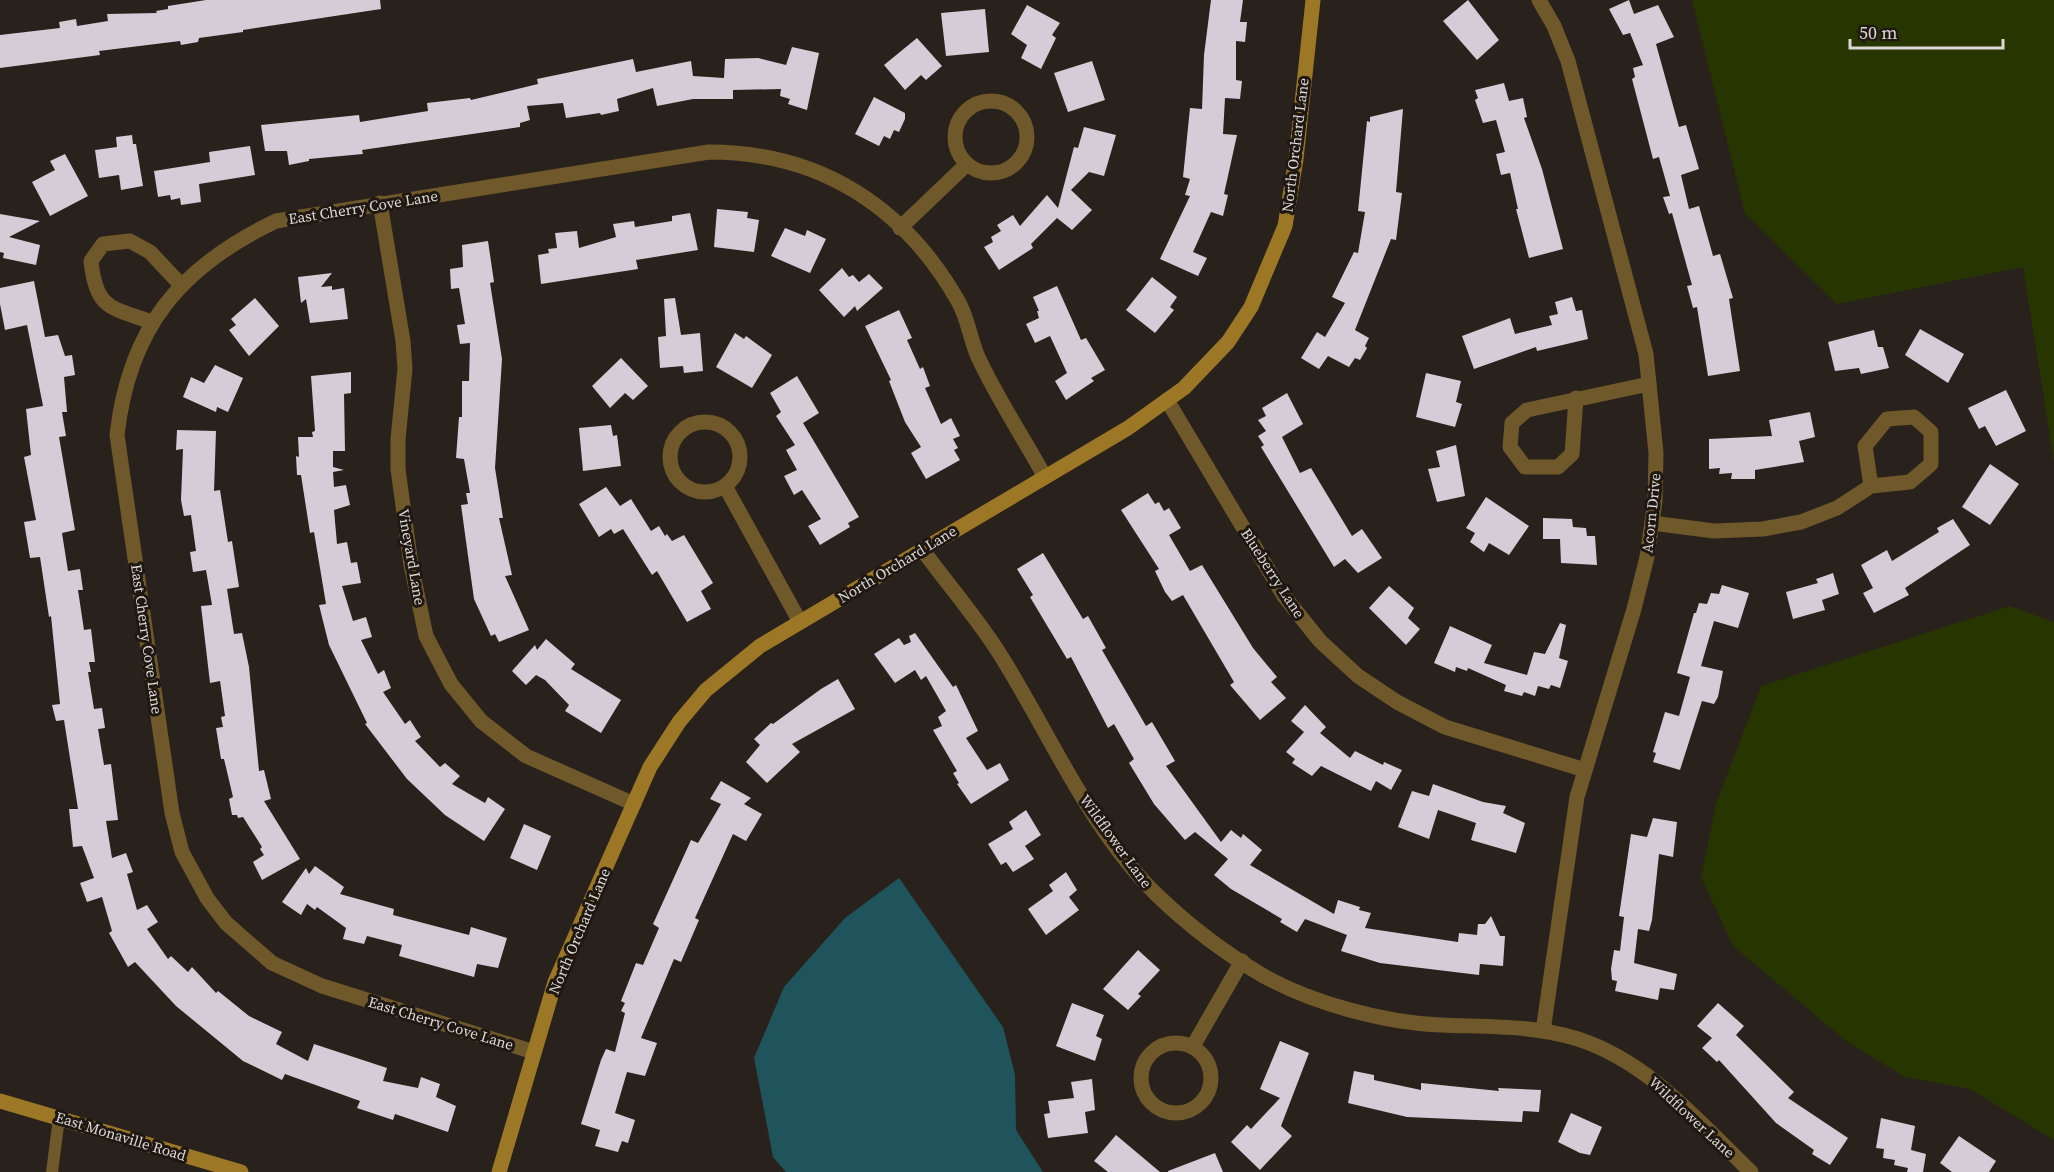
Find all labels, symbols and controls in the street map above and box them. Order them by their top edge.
scale bar [1850,12,2003,50]
text: 50 m [1859,20,1897,45]
street label: North Orchard Lane [1276,76,1314,213]
street label: East Cherry Cove Lane [287,185,440,229]
street label: Acorn Drive [1636,472,1666,554]
street label: Vineyard Lane [393,507,431,607]
street label: North Orchard Lane [834,520,961,608]
street label: Blueberry Lane [1236,524,1310,622]
street label: East Cherry Cove Lane [126,563,168,716]
street label: Wildflower Lane [1075,790,1157,892]
street label: North Orchard Lane [543,864,615,997]
street label: East Cherry Cove Lane [366,991,517,1055]
street label: Wildflower Lane [1644,1072,1740,1163]
street label: East Monaville Road [53,1106,189,1166]

